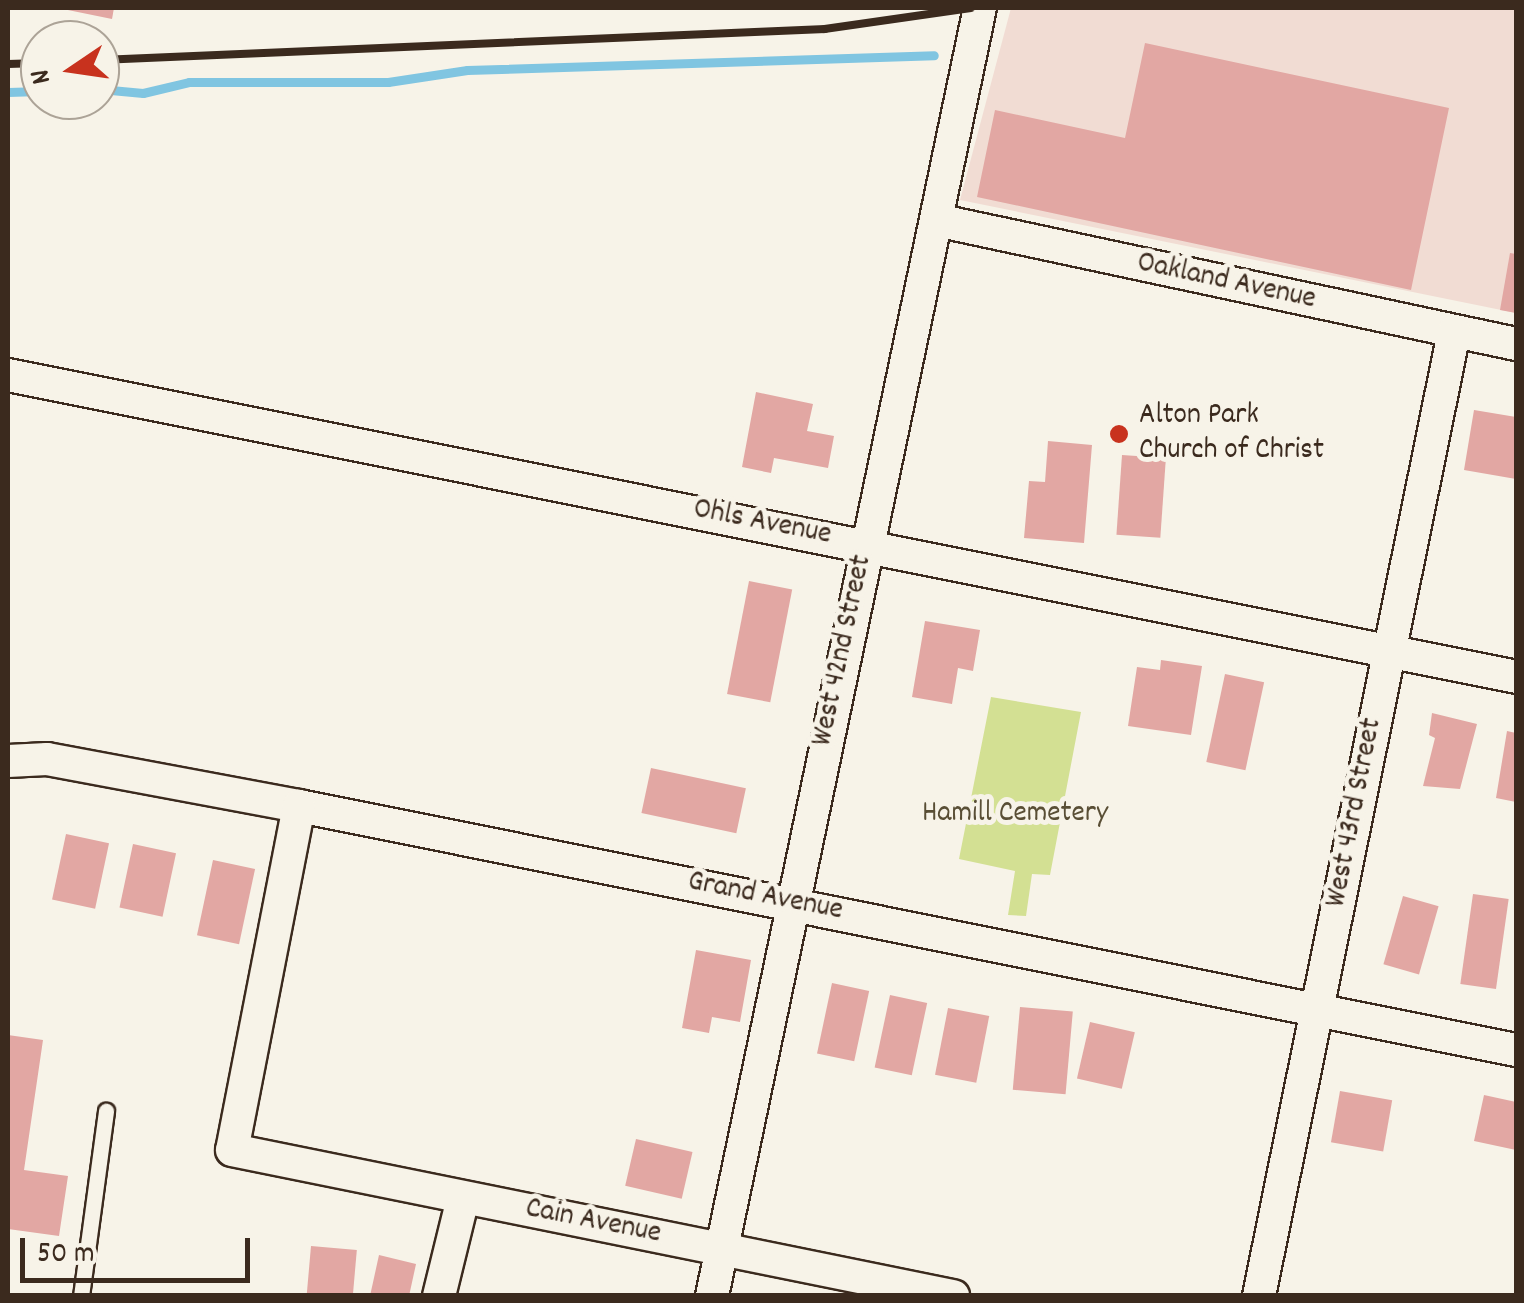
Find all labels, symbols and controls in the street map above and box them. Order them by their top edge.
north arrow [20,20,120,120]
text: N [22,65,64,88]
street label: Oakland Avenue [1133,247,1319,319]
place label: Alton Park Church of Christ [1139,399,1324,470]
marker: Alton Park Church of Christ [1108,423,1130,445]
street label: Ohls Avenue [690,493,834,555]
street label: West 42nd Street [806,552,882,750]
street label: West 43rd Street [1320,715,1392,911]
park label: Hamill Cemetery [922,797,1108,833]
street label: Grand Avenue [684,865,846,931]
street label: Cain Avenue [522,1192,664,1254]
scale bar [25,1218,255,1280]
text: 50 m [37,1234,95,1277]

